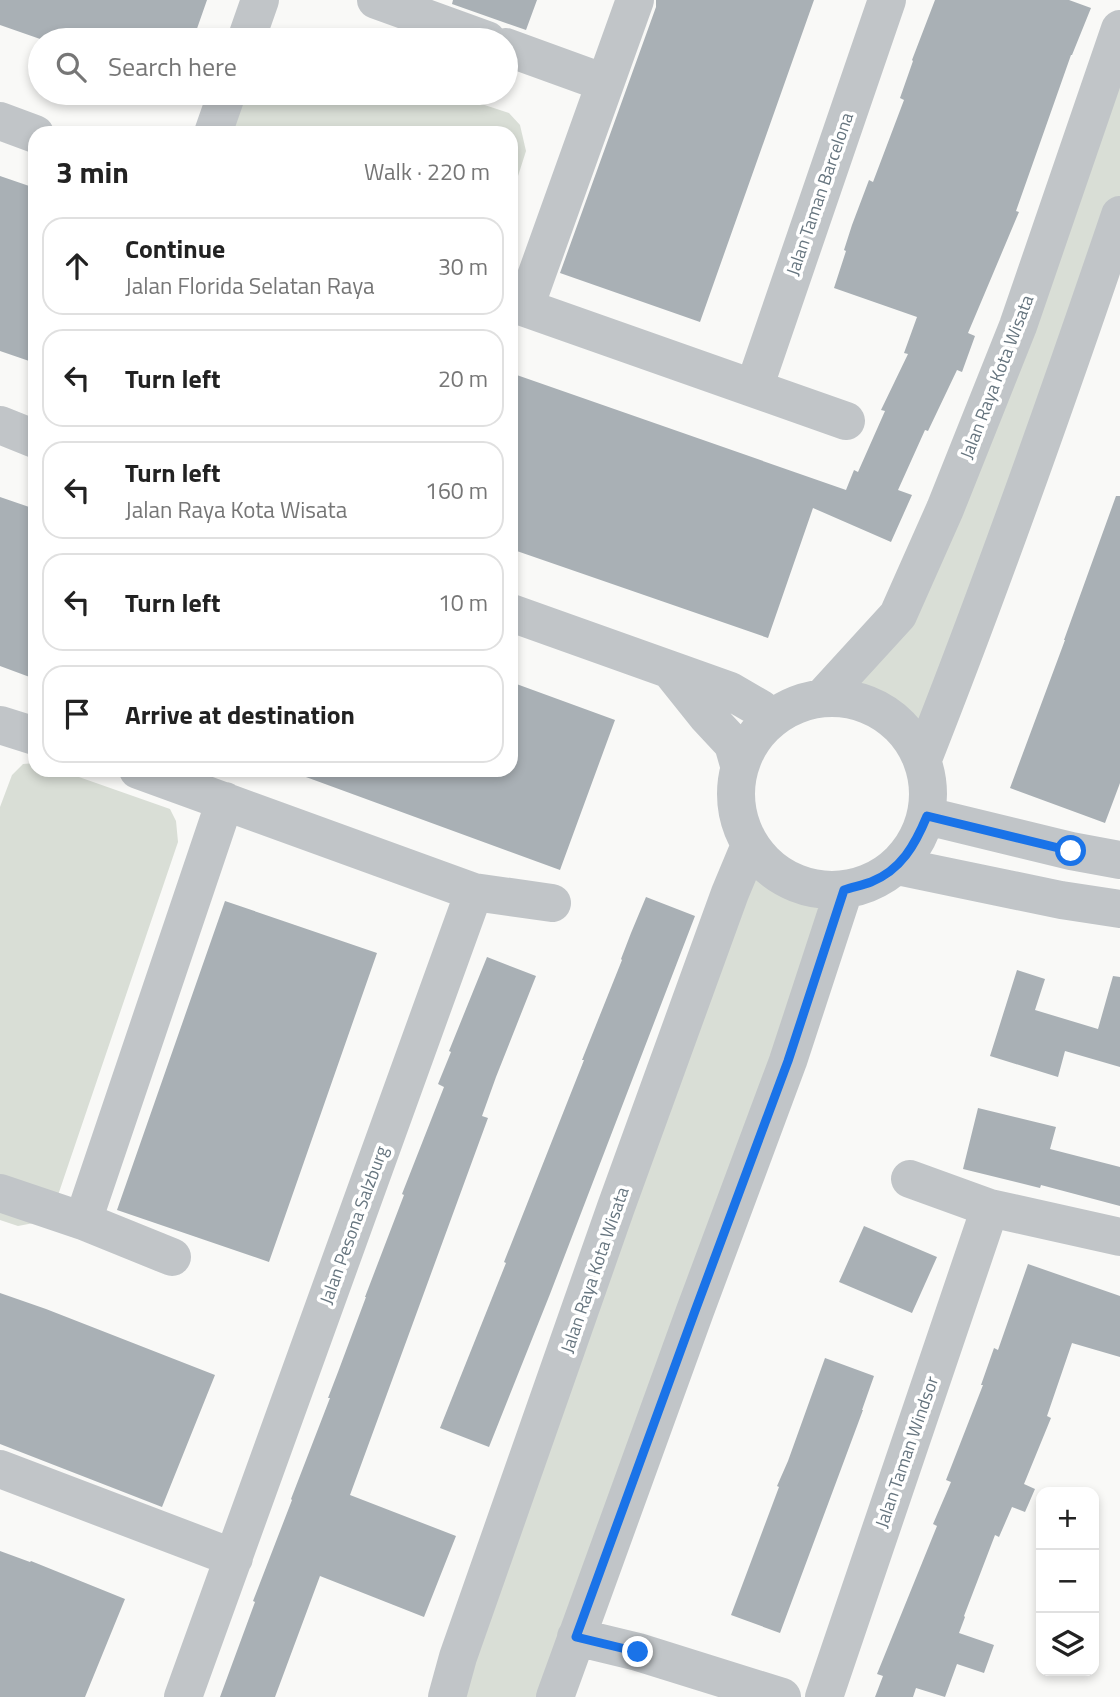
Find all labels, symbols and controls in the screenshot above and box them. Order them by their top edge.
search box [28,28,518,105]
text: Search here [108,47,237,86]
icon: search [52,48,90,86]
street label: Jalan Taman Barcelona [779,109,860,279]
text: 3 min [56,149,129,195]
text: Walk · 220 m [364,154,490,189]
text: Continue [125,229,225,268]
icon: ahead [58,247,96,285]
text: 30 m [438,249,488,284]
text: Jalan Florida Selatan Raya [125,268,375,303]
street label: Jalan Raya Kota Wisata [953,291,1040,463]
icon: left [58,359,96,397]
text: Turn left [125,359,220,398]
text: 20 m [438,361,488,396]
text: Turn left [125,453,220,492]
icon: left [58,471,96,509]
text: 160 m [425,473,488,508]
text: Jalan Raya Kota Wisata [125,492,347,527]
icon: left [58,583,96,621]
text: Turn left [125,583,220,622]
text: 10 m [438,585,488,620]
icon: arrive [58,695,96,733]
text: Arrive at destination [125,695,355,734]
route start [1055,835,1086,866]
street label: Jalan Pesona Salzburg [312,1142,395,1308]
street label: Jalan Raya Kota Wisata [553,1183,636,1356]
street label: Jalan Taman Windsor [868,1372,945,1531]
map controls [1036,1487,1099,1676]
button: + [1036,1487,1099,1550]
button: − [1036,1550,1099,1613]
button: layers [1036,1613,1099,1676]
route end [622,1636,653,1667]

